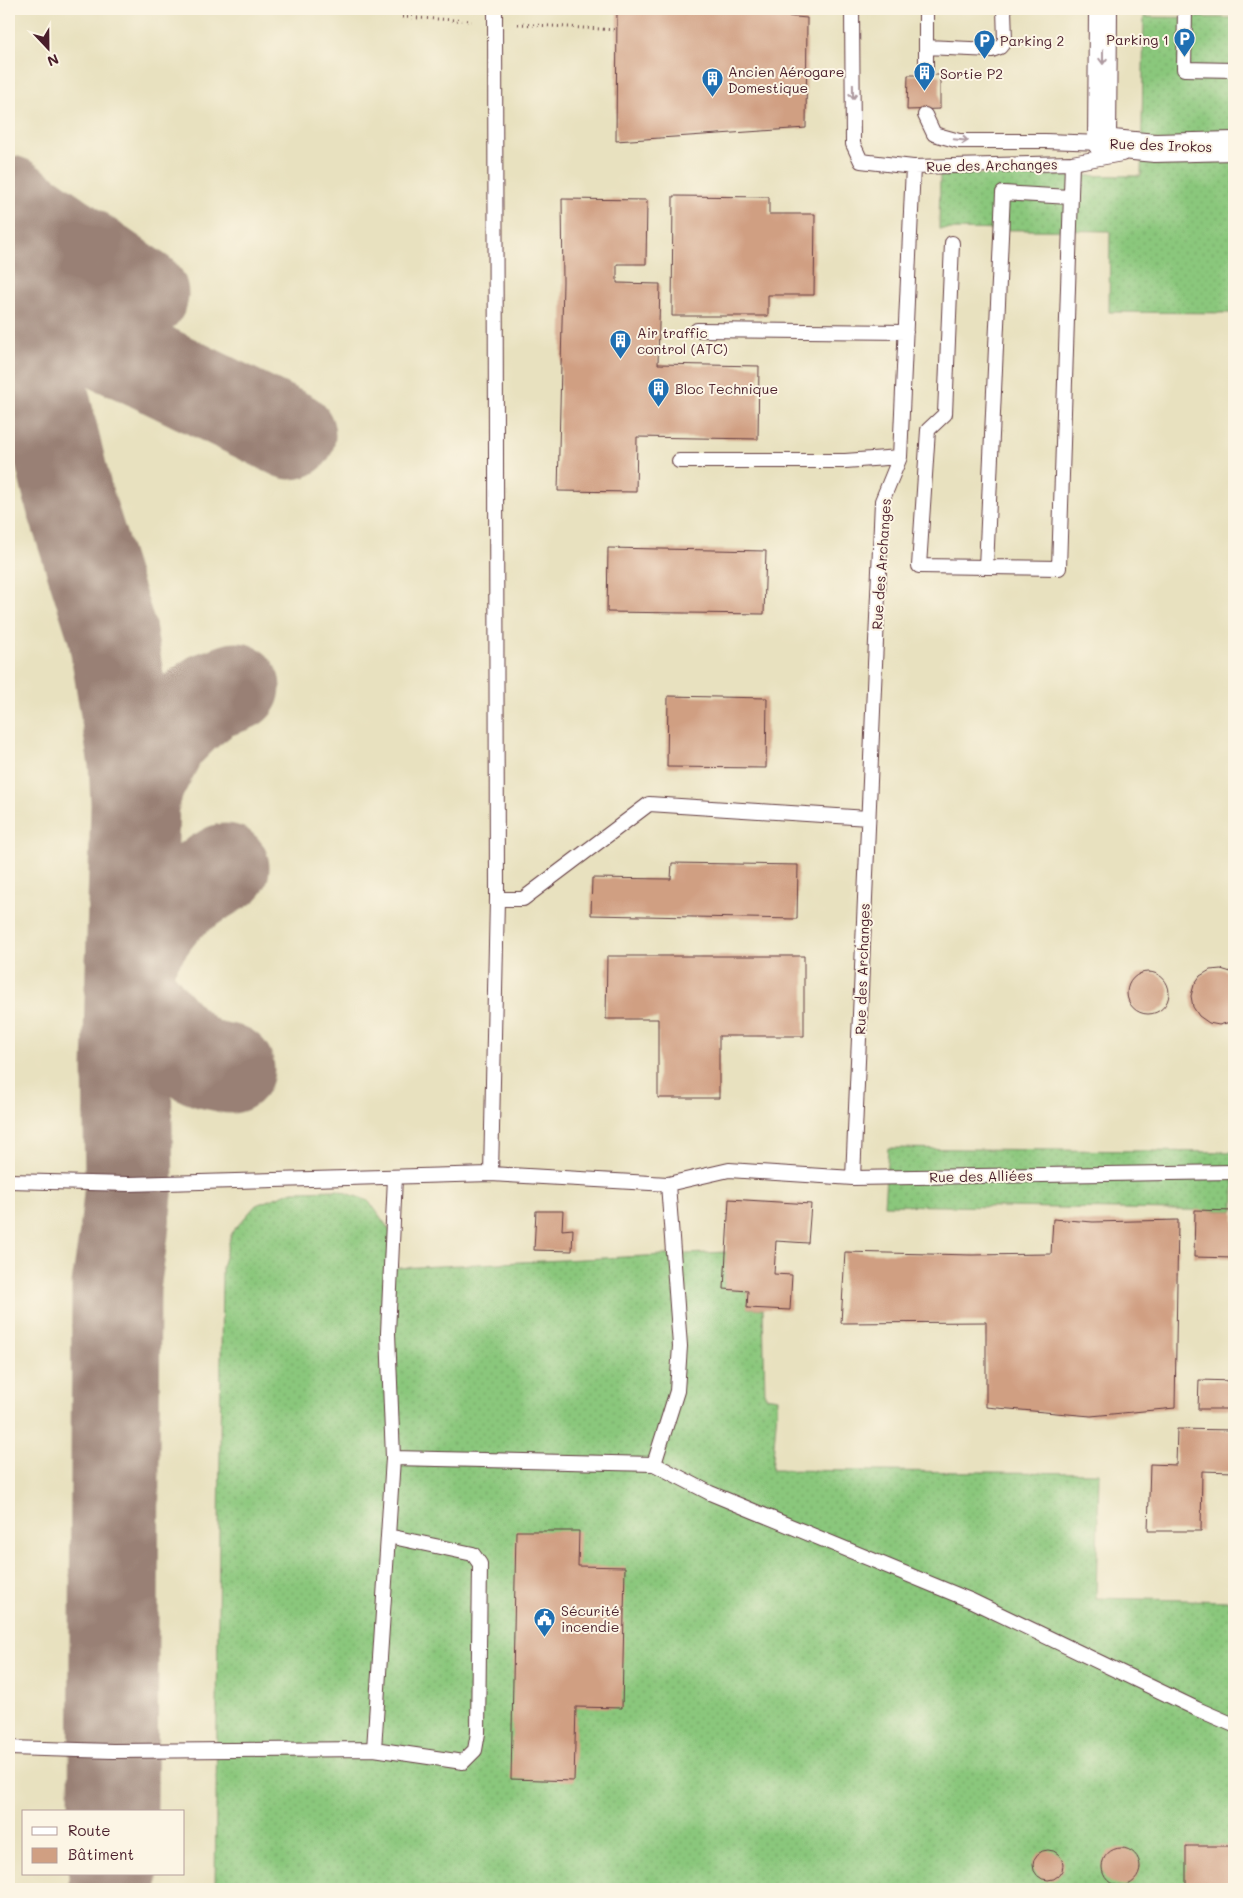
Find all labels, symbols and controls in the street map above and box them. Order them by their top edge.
north arrow [22,22,72,72]
parking icon: Parking 1 [1173,27,1197,58]
parking icon: Parking 2 [972,28,996,59]
place label: Parking 1 [1106,30,1169,49]
place label: Parking 2 [1000,31,1064,50]
one-way arrow [1098,49,1108,65]
text: N [45,50,62,71]
building icon: Sortie P2 [912,61,936,92]
place label: Ancien Aérogare Domestique [728,62,845,97]
place label: Sortie P2 [940,64,1003,83]
building icon: Ancien Aérogare Domestique [700,67,724,98]
one-way arrow [848,84,857,100]
street label: Rue des Irokos [1109,134,1213,156]
one-way arrow [953,135,969,145]
street label: Rue des Archanges [926,154,1058,176]
place label: Air traffic control (ATC) [637,323,728,358]
building icon: Air traffic control (ATC) [609,328,633,359]
building icon: Bloc Technique [647,376,671,407]
place label: Bloc Technique [675,379,778,398]
street label: Rue des Archanges [867,498,895,630]
street label: Rue des Archanges [850,903,874,1035]
street label: Rue des Alliées [929,1166,1033,1186]
place label: Sécurité incendie [561,1601,620,1636]
public building icon: Sécurité incendie [533,1606,557,1637]
legend [22,1810,185,1876]
text: Route [68,1820,111,1840]
text: Bâtiment [68,1844,134,1864]

